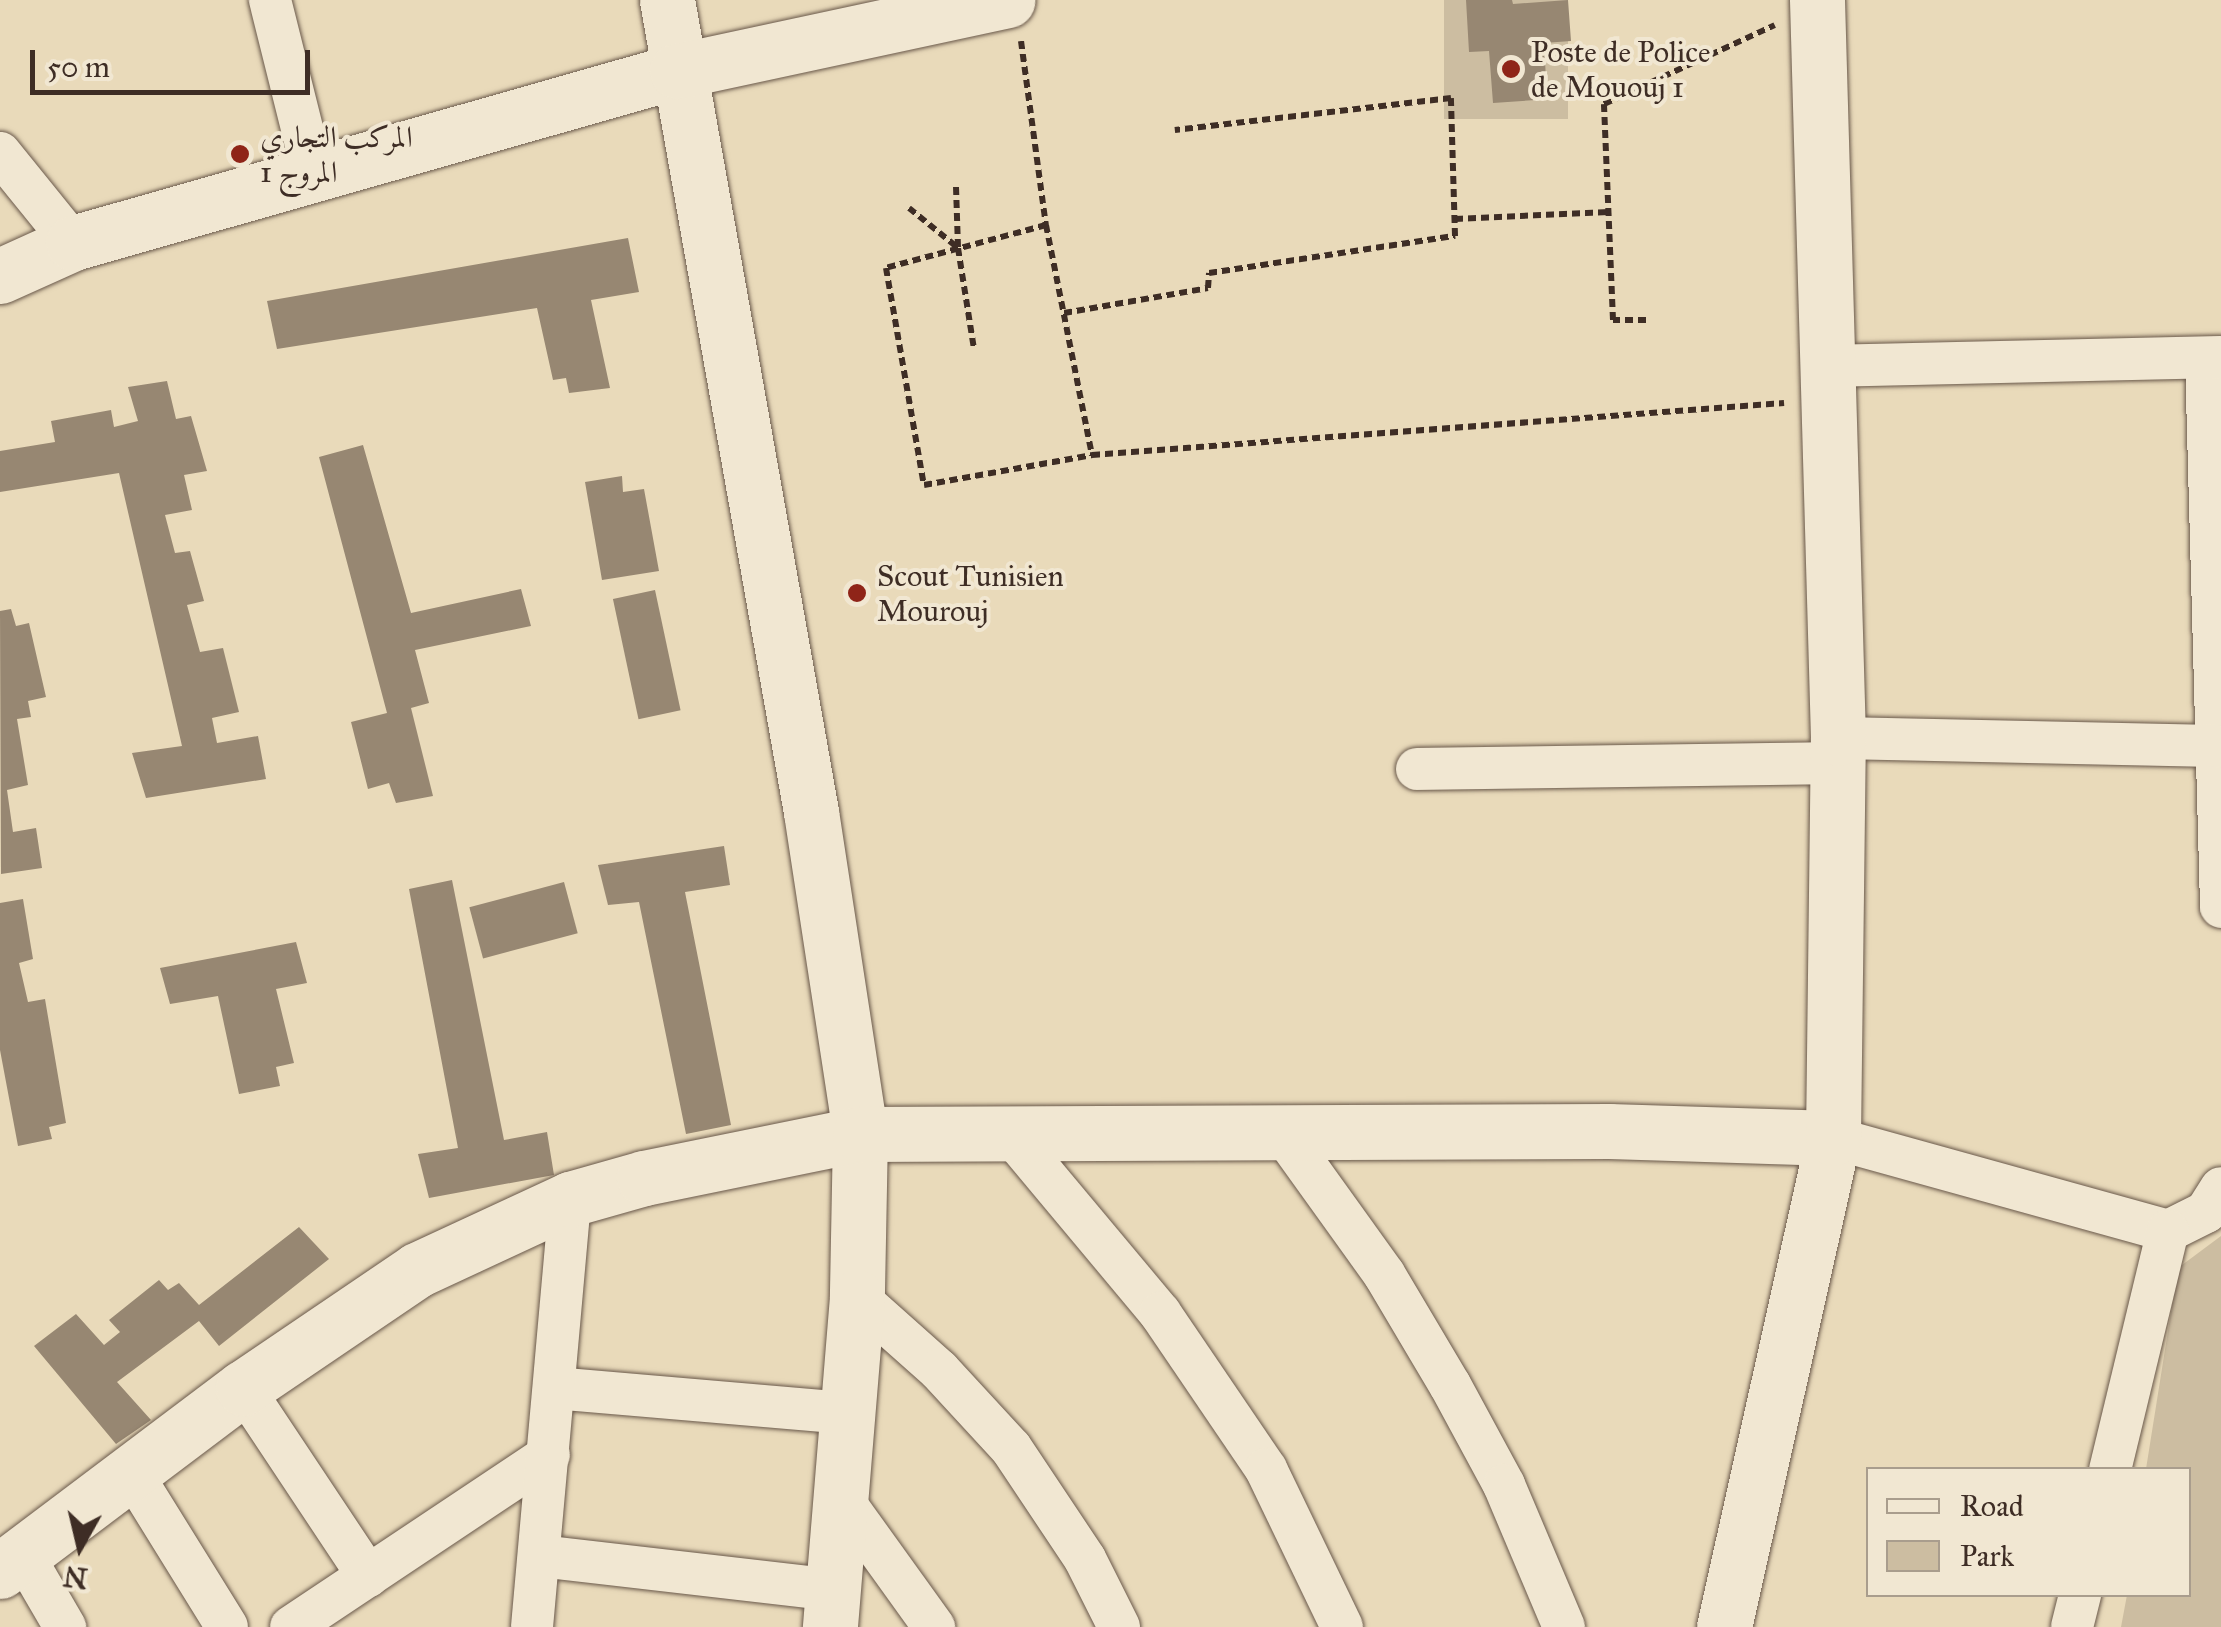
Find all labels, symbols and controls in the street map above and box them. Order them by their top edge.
scale bar [35,30,315,92]
place label: Poste de Police de Mououj 1 [1531,34,1710,104]
text: 50 m [47,49,110,85]
marker: Poste de Police de Mououj 1 [1500,58,1522,80]
place label: المركب التجاري المروج 1 [260,119,413,190]
marker: المركب التجاري المروج 1 [229,143,251,165]
place label: Scout Tunisien Mourouj [877,558,1064,628]
marker: Scout Tunisien Mourouj [846,582,868,604]
legend [1866,1467,2191,1597]
text: Road [1960,1488,2024,1524]
north arrow [30,1497,130,1597]
text: Park [1960,1538,2014,1574]
text: N [62,1558,90,1596]

